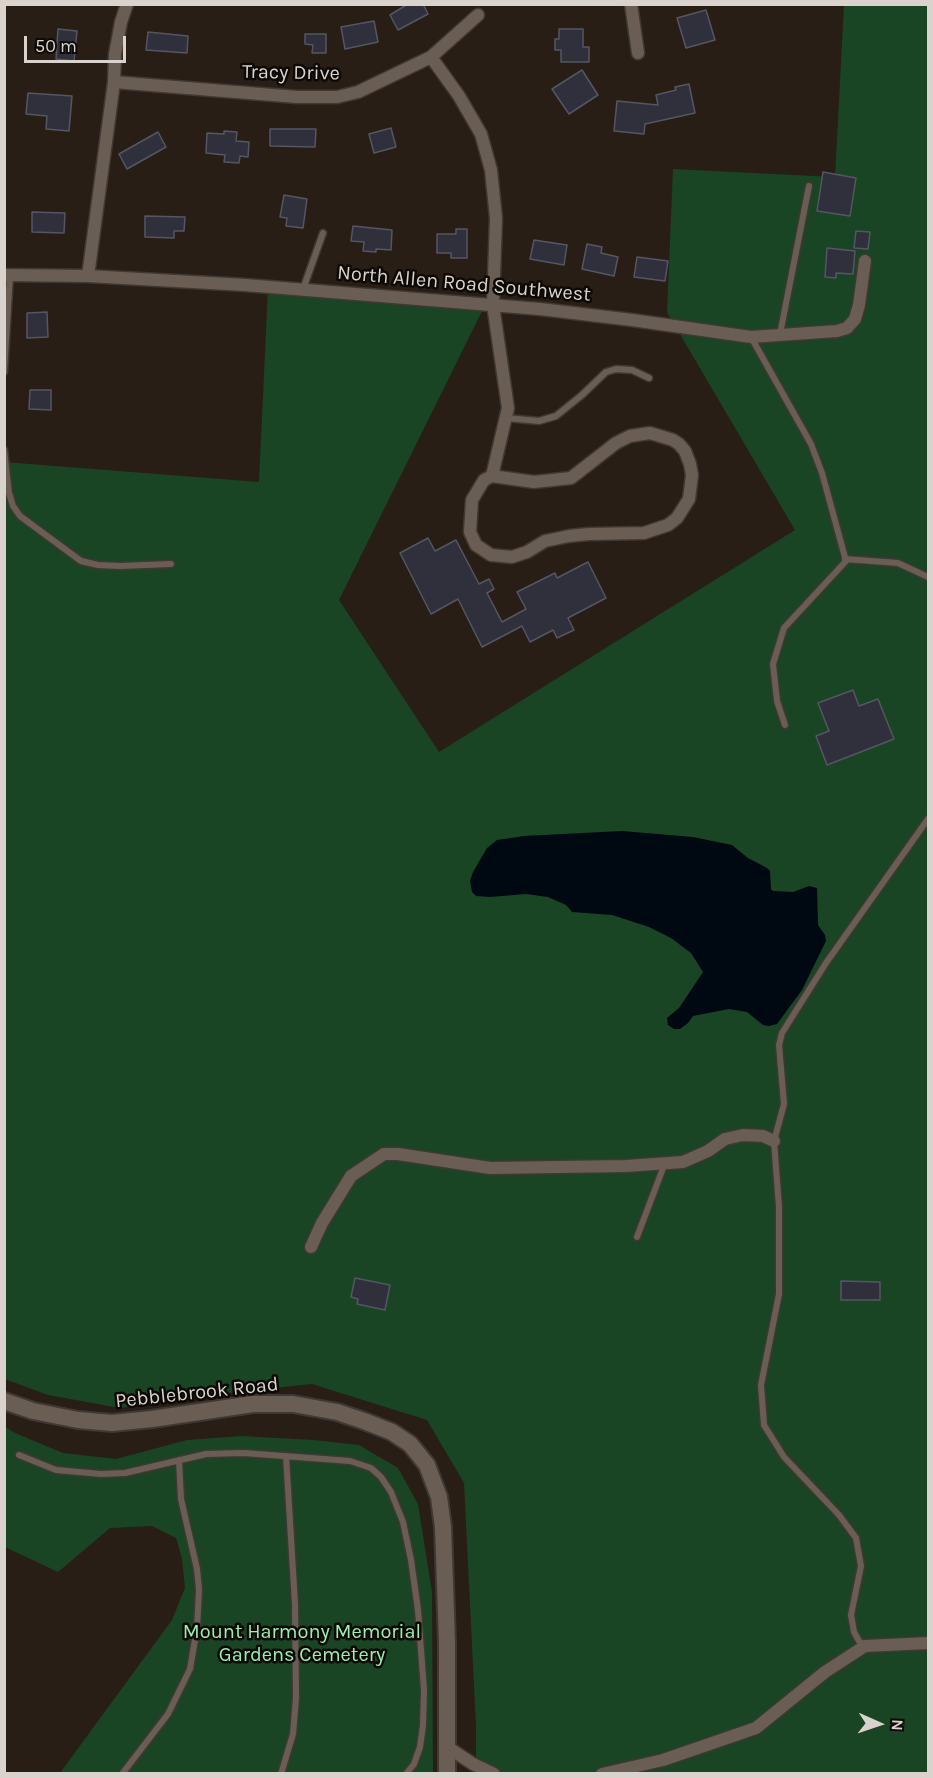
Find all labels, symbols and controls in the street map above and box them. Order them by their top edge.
scale bar [27,24,129,62]
text: 50 m [35,35,77,57]
street label: Tracy Drive [242,60,340,86]
street label: North Allen Road Southwest [336,261,592,307]
street label: Pebblebrook Road [114,1372,280,1414]
park label: Mount Harmony Memorial Gardens Cemetery [183,1620,421,1667]
north arrow [849,1694,909,1754]
text: N [888,1719,907,1731]

